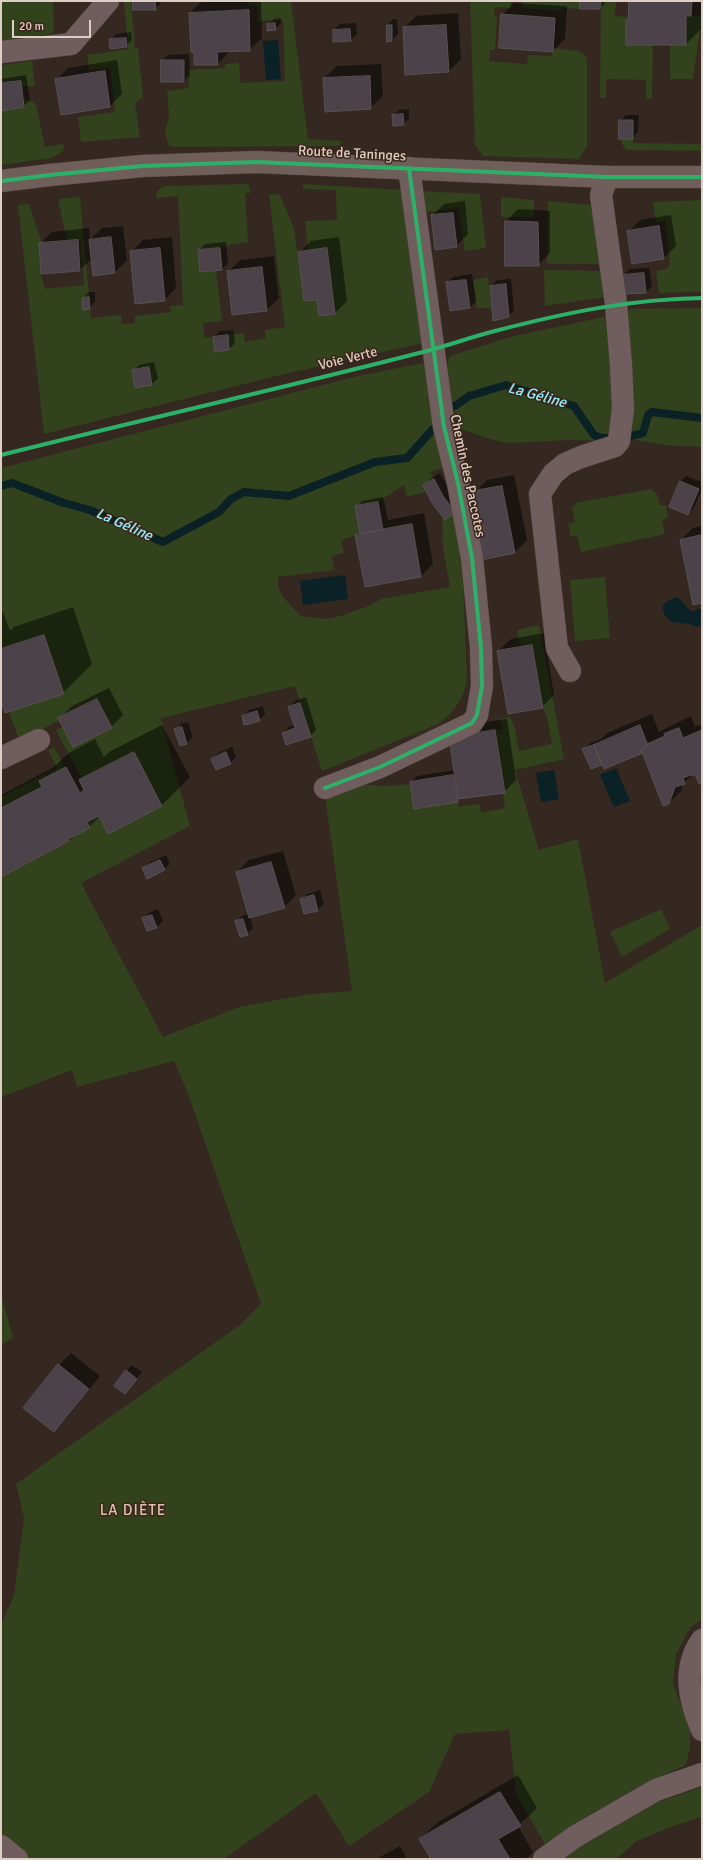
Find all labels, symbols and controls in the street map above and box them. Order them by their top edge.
scale bar [14,12,93,38]
text: 20 m [19,19,44,34]
street label: Route de Taninges [298,143,406,165]
street label: Voie Verte [317,344,379,374]
water label: La Géline [506,380,568,412]
street label: Chemin des Paccotes [446,413,488,539]
water label: La Géline [93,505,155,545]
district label: LA DIÈTE [100,1502,166,1520]

